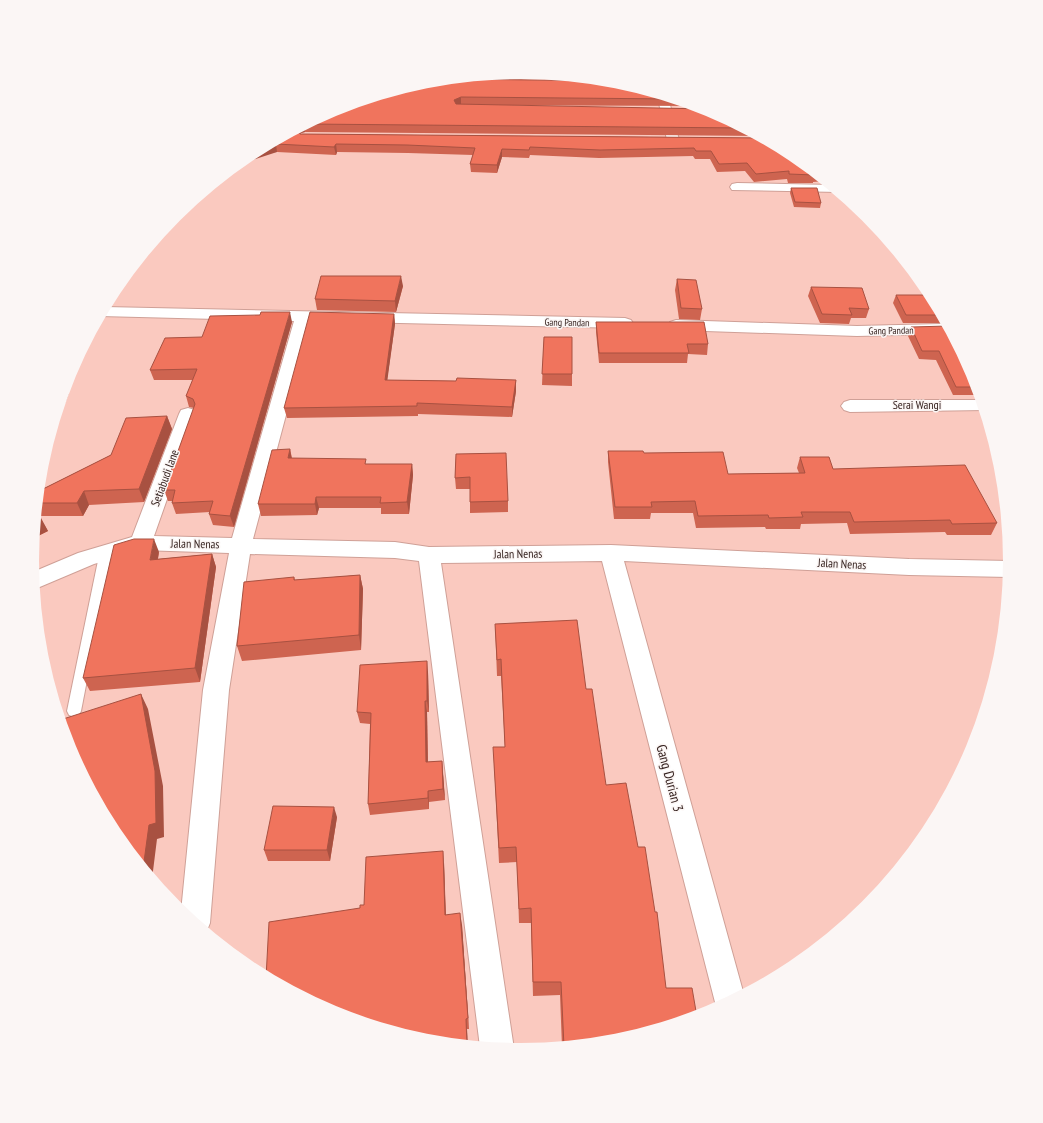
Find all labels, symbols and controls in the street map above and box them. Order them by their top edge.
street label: Gang Pandan [544,316,590,329]
street label: Gang Pandan [868,324,914,337]
street label: Serai Wangi [893,397,941,412]
street label: Setiabudi lane [147,447,182,508]
street label: Jalan Nenas [170,536,219,551]
street label: Jalan Nenas [493,546,542,561]
street label: Jalan Nenas [816,555,867,572]
street label: Gang Durian 3 [652,742,688,814]

